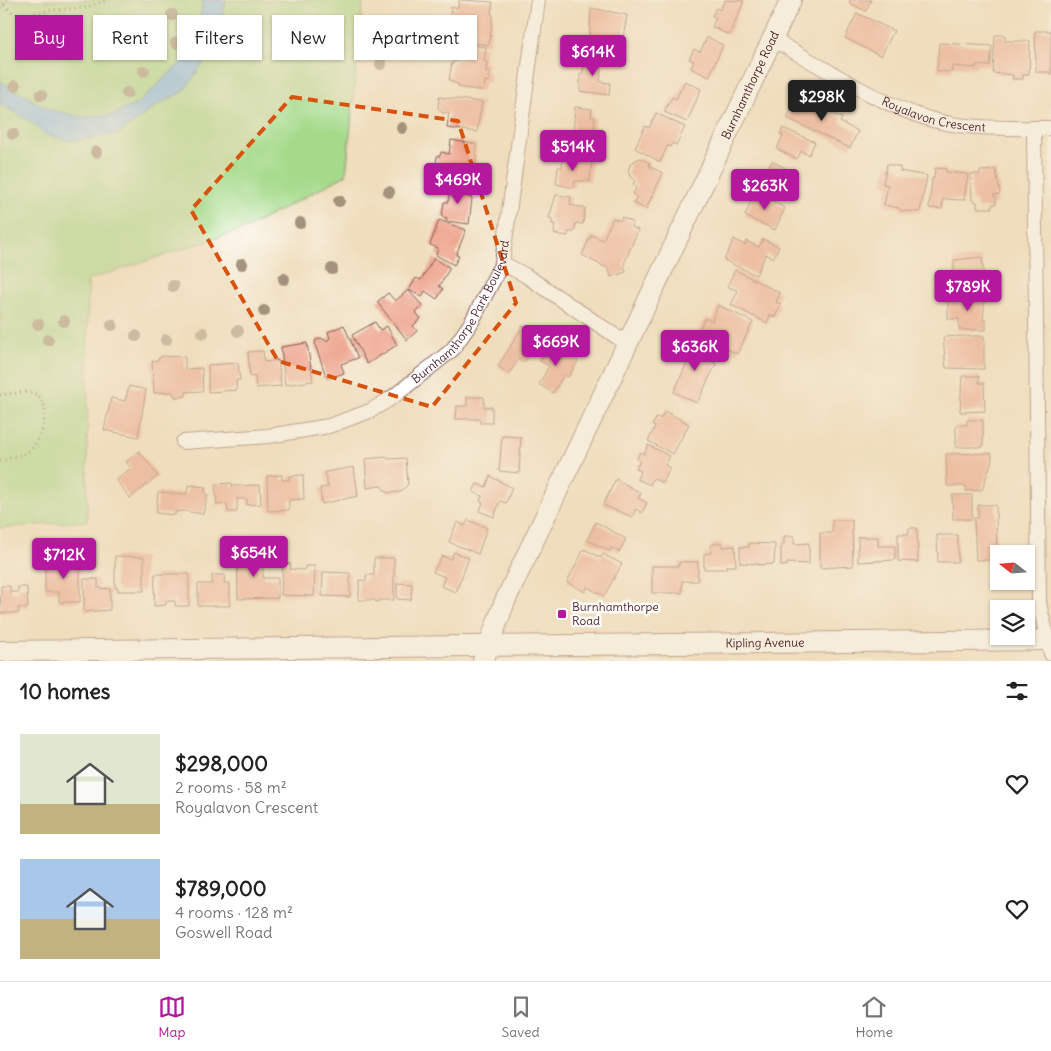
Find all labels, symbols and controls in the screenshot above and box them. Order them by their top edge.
chip: Buy [15,15,83,60]
chip: Rent [93,15,167,60]
chip: Filters [177,15,262,60]
chip: New [272,15,344,60]
chip: Apartment [354,15,477,60]
street label: Burnhamthorpe Road [718,29,782,142]
pin: $614K [558,34,628,77]
text: $614K [571,41,615,61]
pin: $298K [787,80,857,122]
text: $298K [799,86,845,106]
street label: Royalavon Crescent [879,93,986,134]
pin: $514K [538,130,608,172]
text: $514K [551,136,595,156]
pin: $469K [423,162,493,205]
pin: $263K [730,168,800,211]
text: $469K [435,169,481,189]
text: $263K [742,175,788,195]
street label: Burnhamthorpe Park Boulevard [408,239,512,386]
pin: $789K [933,270,1003,312]
text: $789K [945,276,991,296]
pin: $669K [521,324,591,367]
pin: $636K [660,330,730,372]
text: $669K [533,331,579,351]
text: $636K [672,336,718,356]
pin: $654K [219,536,289,578]
pin: $712K [29,538,99,580]
text: $654K [231,542,277,562]
text: $712K [43,544,85,564]
north arrow [990,545,1035,590]
map controls [990,545,1035,645]
place label: Burnhamthorpe Road [572,599,659,628]
button: layers [990,600,1035,645]
marker: Burnhamthorpe Road [556,608,568,620]
street label: Kipling Avenue [725,635,805,650]
icon: filters [1003,677,1031,705]
text: 10 homes [20,678,110,705]
text: $298,000 [175,750,268,777]
icon: home [60,754,120,814]
icon: heart [1003,770,1031,798]
text: 2 rooms · 58 m² [175,777,287,797]
text: Royalavon Crescent [175,797,318,817]
text: $789,000 [175,875,267,902]
icon: home [60,879,120,939]
icon: heart [1003,895,1031,923]
text: 4 rooms · 128 m² [175,902,293,922]
text: Goswell Road [175,922,273,942]
tab: Map [158,993,186,1041]
tab: Saved [501,993,540,1041]
tab: Home [855,993,893,1041]

